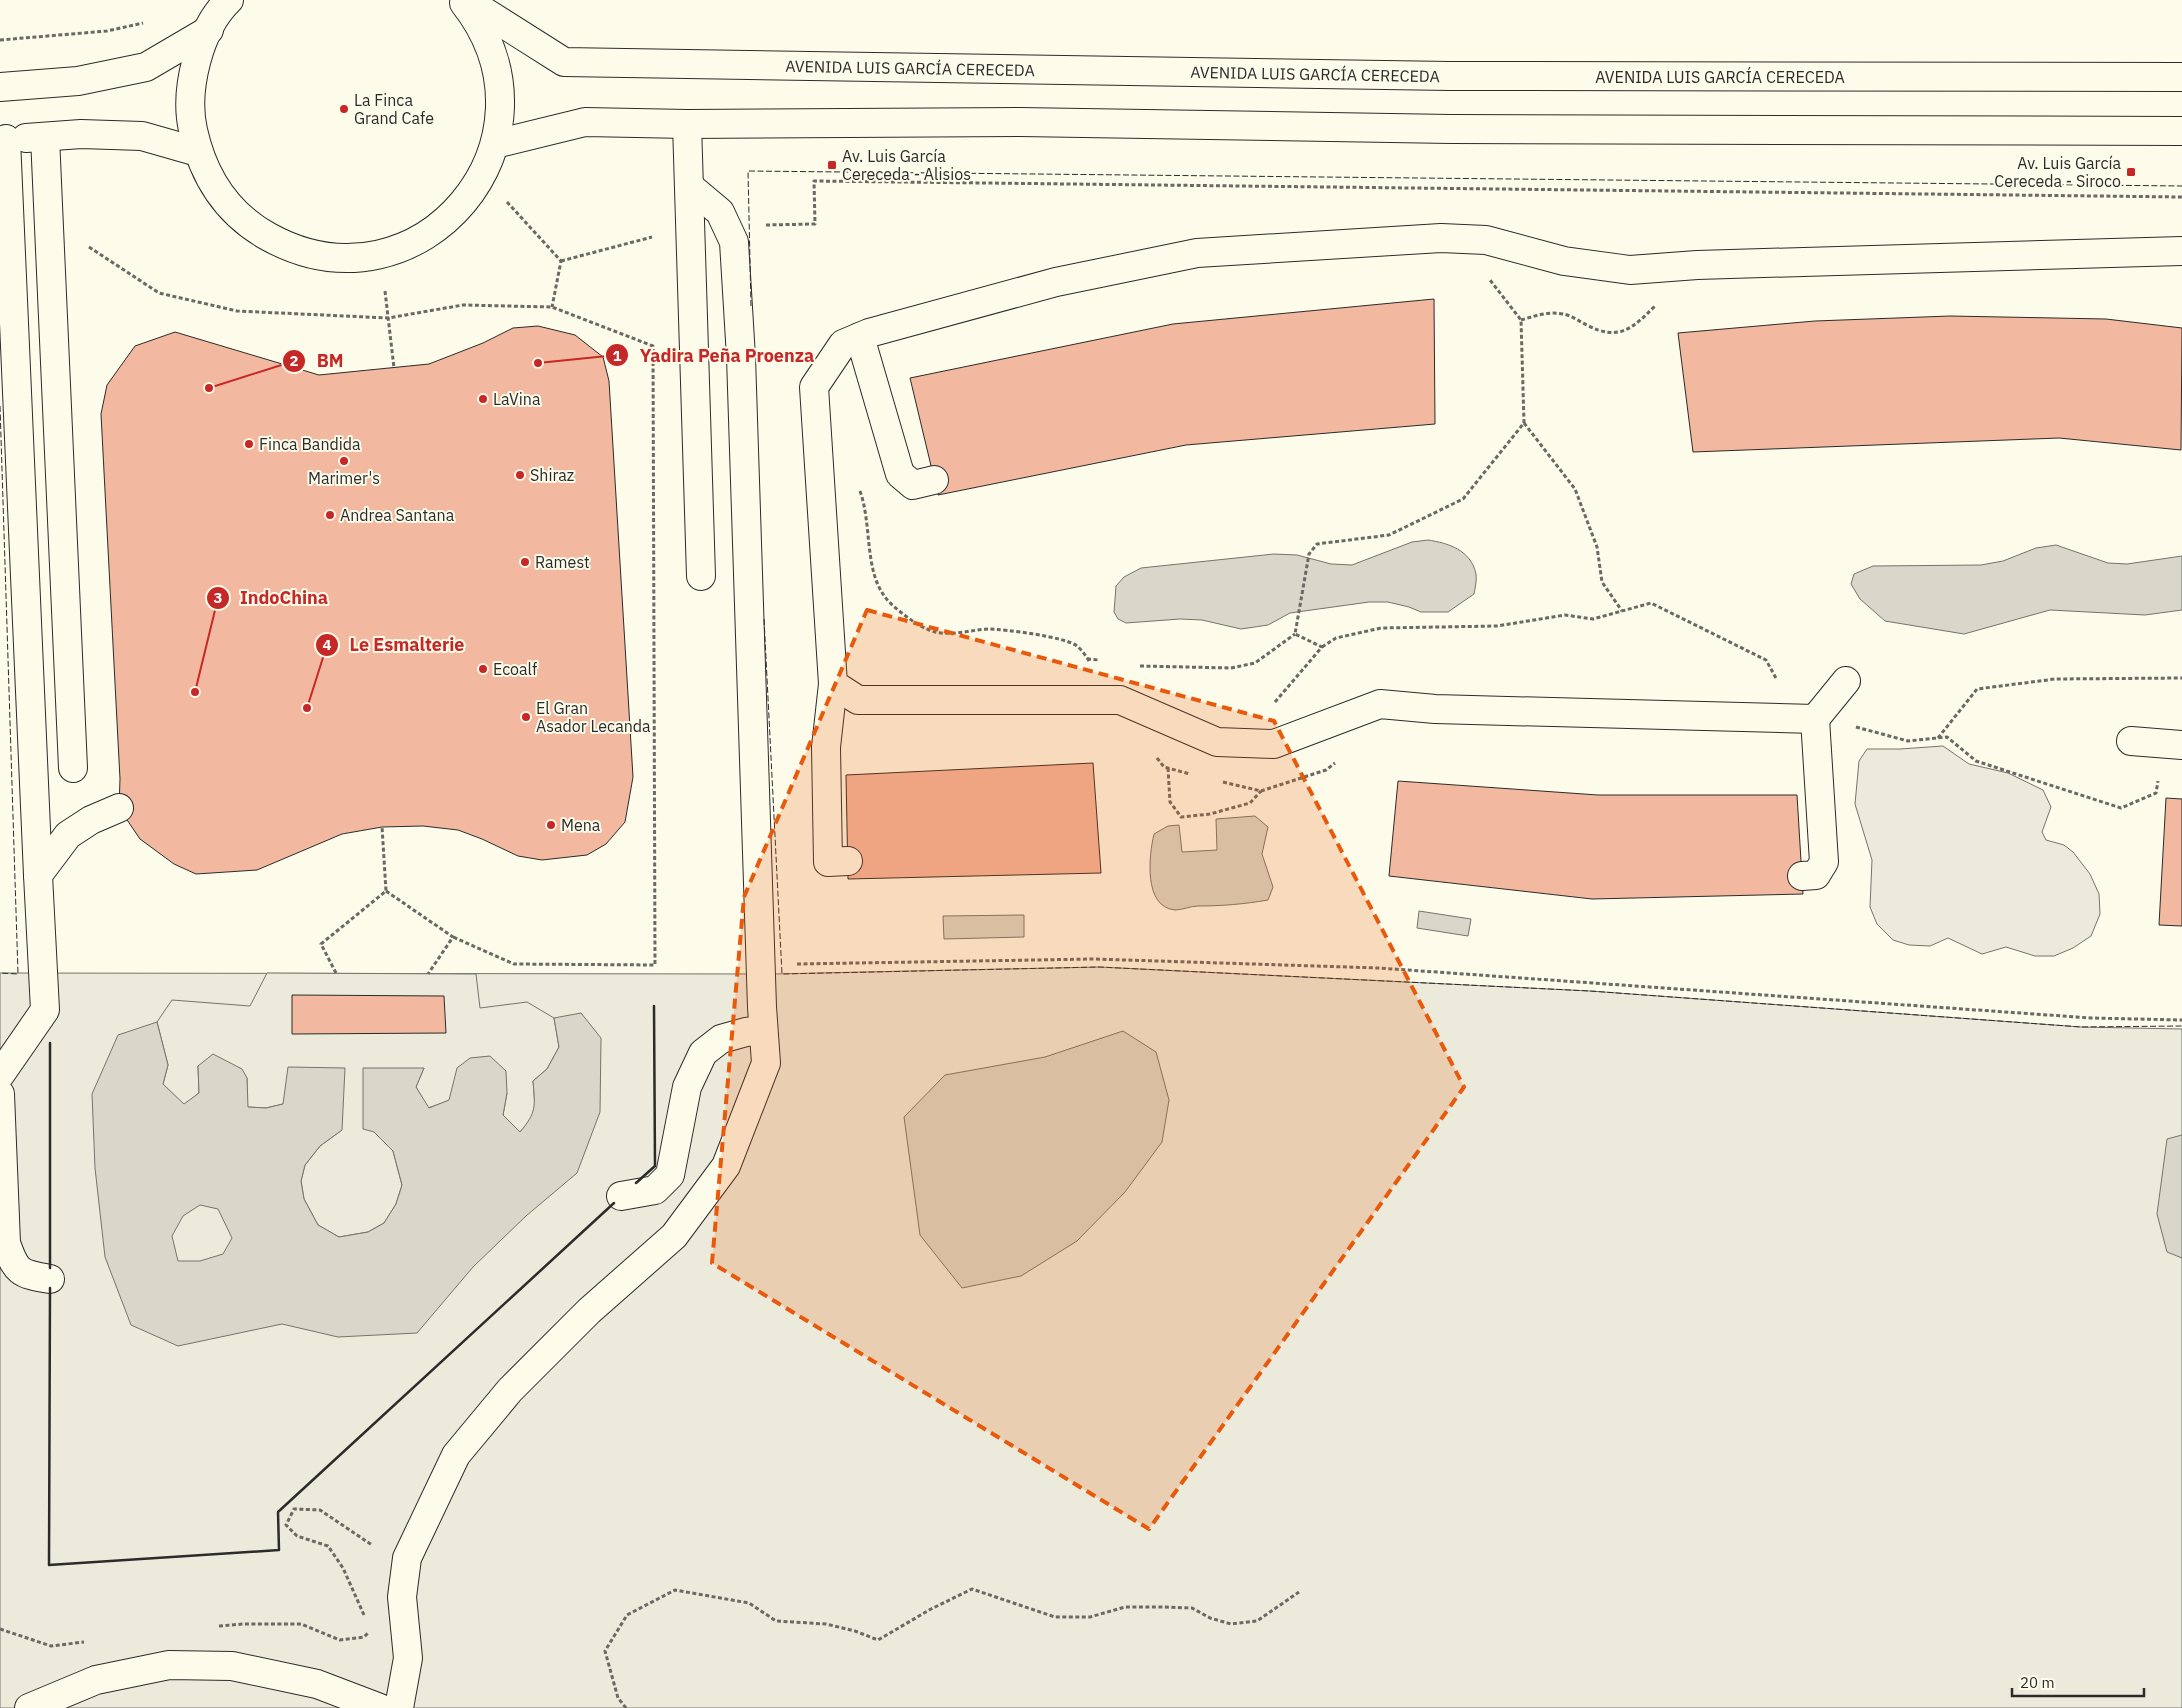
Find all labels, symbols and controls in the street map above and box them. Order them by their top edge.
street label: AVENIDA LUIS GARCÍA CERECEDA [785,55,1035,80]
street label: AVENIDA LUIS GARCÍA CERECEDA [1190,61,1440,86]
street label: AVENIDA LUIS GARCÍA CERECEDA [1595,66,1845,87]
place label: La Finca Grand Cafe [354,90,434,128]
marker: La Finca Grand Cafe [338,103,350,115]
place label: Av. Luis García Cereceda - Alisios [842,146,971,184]
place label: Av. Luis García Cereceda - Siroco [1994,153,2121,191]
marker: Av. Luis García Cereceda - Alisios [826,159,838,171]
marker: Av. Luis García Cereceda - Siroco [2125,166,2137,178]
callout: Yadira Peña Proenza [605,339,824,372]
callout: BM [282,344,354,377]
text: Yadira Peña Proenza [640,344,814,367]
text: 1 [612,346,622,365]
text: BM [317,349,343,372]
text: 2 [289,351,299,370]
place label: LaVina [493,389,541,409]
marker: LaVina [477,393,489,405]
place label: Finca Bandida [259,434,361,454]
marker: Finca Bandida [243,438,255,450]
marker: Marimer's [338,455,350,467]
place label: Shiraz [530,465,574,485]
place label: Marimer's [308,468,380,488]
marker: Shiraz [514,469,526,481]
place label: Andrea Santana [340,505,455,525]
marker: Andrea Santana [324,509,336,521]
place label: Ramest [535,552,590,572]
marker: Ramest [519,556,531,568]
callout: IndoChina [205,581,338,614]
text: IndoChina [240,586,328,609]
text: 3 [213,588,223,607]
callout: Le Esmalterie [314,628,474,661]
text: Le Esmalterie [350,633,464,656]
text: 4 [322,635,332,654]
place label: Ecoalf [493,659,537,679]
marker: Ecoalf [477,663,489,675]
place label: El Gran Asador Lecanda [536,698,651,736]
marker: El Gran Asador Lecanda [520,711,532,723]
place label: Mena [561,815,601,835]
marker: Mena [545,819,557,831]
scale bar [2012,1666,2144,1698]
text: 20 m [2020,1673,2055,1692]

